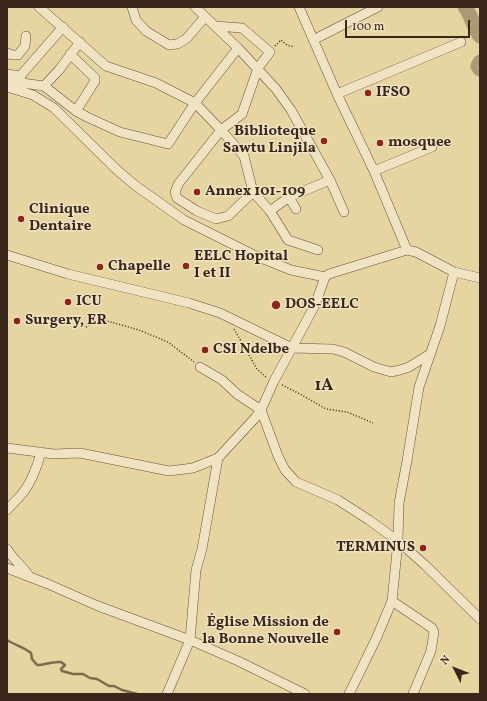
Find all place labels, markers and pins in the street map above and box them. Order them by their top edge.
place label: IFSO [376,84,410,102]
marker: IFSO [363,88,373,98]
place label: Biblioteque Sawtu Linjila [223,123,316,158]
place label: mosquee [388,134,451,152]
marker: Biblioteque Sawtu Linjila [319,136,329,146]
marker: mosquee [375,138,385,148]
place label: Annex 101-109 [205,183,305,201]
marker: Annex 101-109 [192,187,202,197]
place label: Clinique Dentaire [29,201,91,236]
marker: Clinique Dentaire [16,214,26,224]
place label: EELC Hopital I et II [194,248,288,283]
place label: Chapelle [108,258,171,276]
marker: EELC Hopital I et II [181,261,191,271]
marker: Chapelle [95,262,105,272]
place label: ICU [76,293,102,311]
place label: DOS-EELC [285,296,359,314]
marker: ICU [63,297,73,307]
marker: DOS-EELC [270,299,282,311]
place label: Surgery, ER [25,312,107,330]
marker: Surgery, ER [12,316,22,326]
place label: CSI Ndelbe [213,341,289,359]
marker: CSI Ndelbe [200,345,210,355]
place label: TERMINUS [336,539,415,557]
marker: TERMINUS [418,543,428,553]
place label: Église Mission de la Bonne Nouvelle [202,614,329,649]
marker: Église Mission de la Bonne Nouvelle [332,627,342,637]

